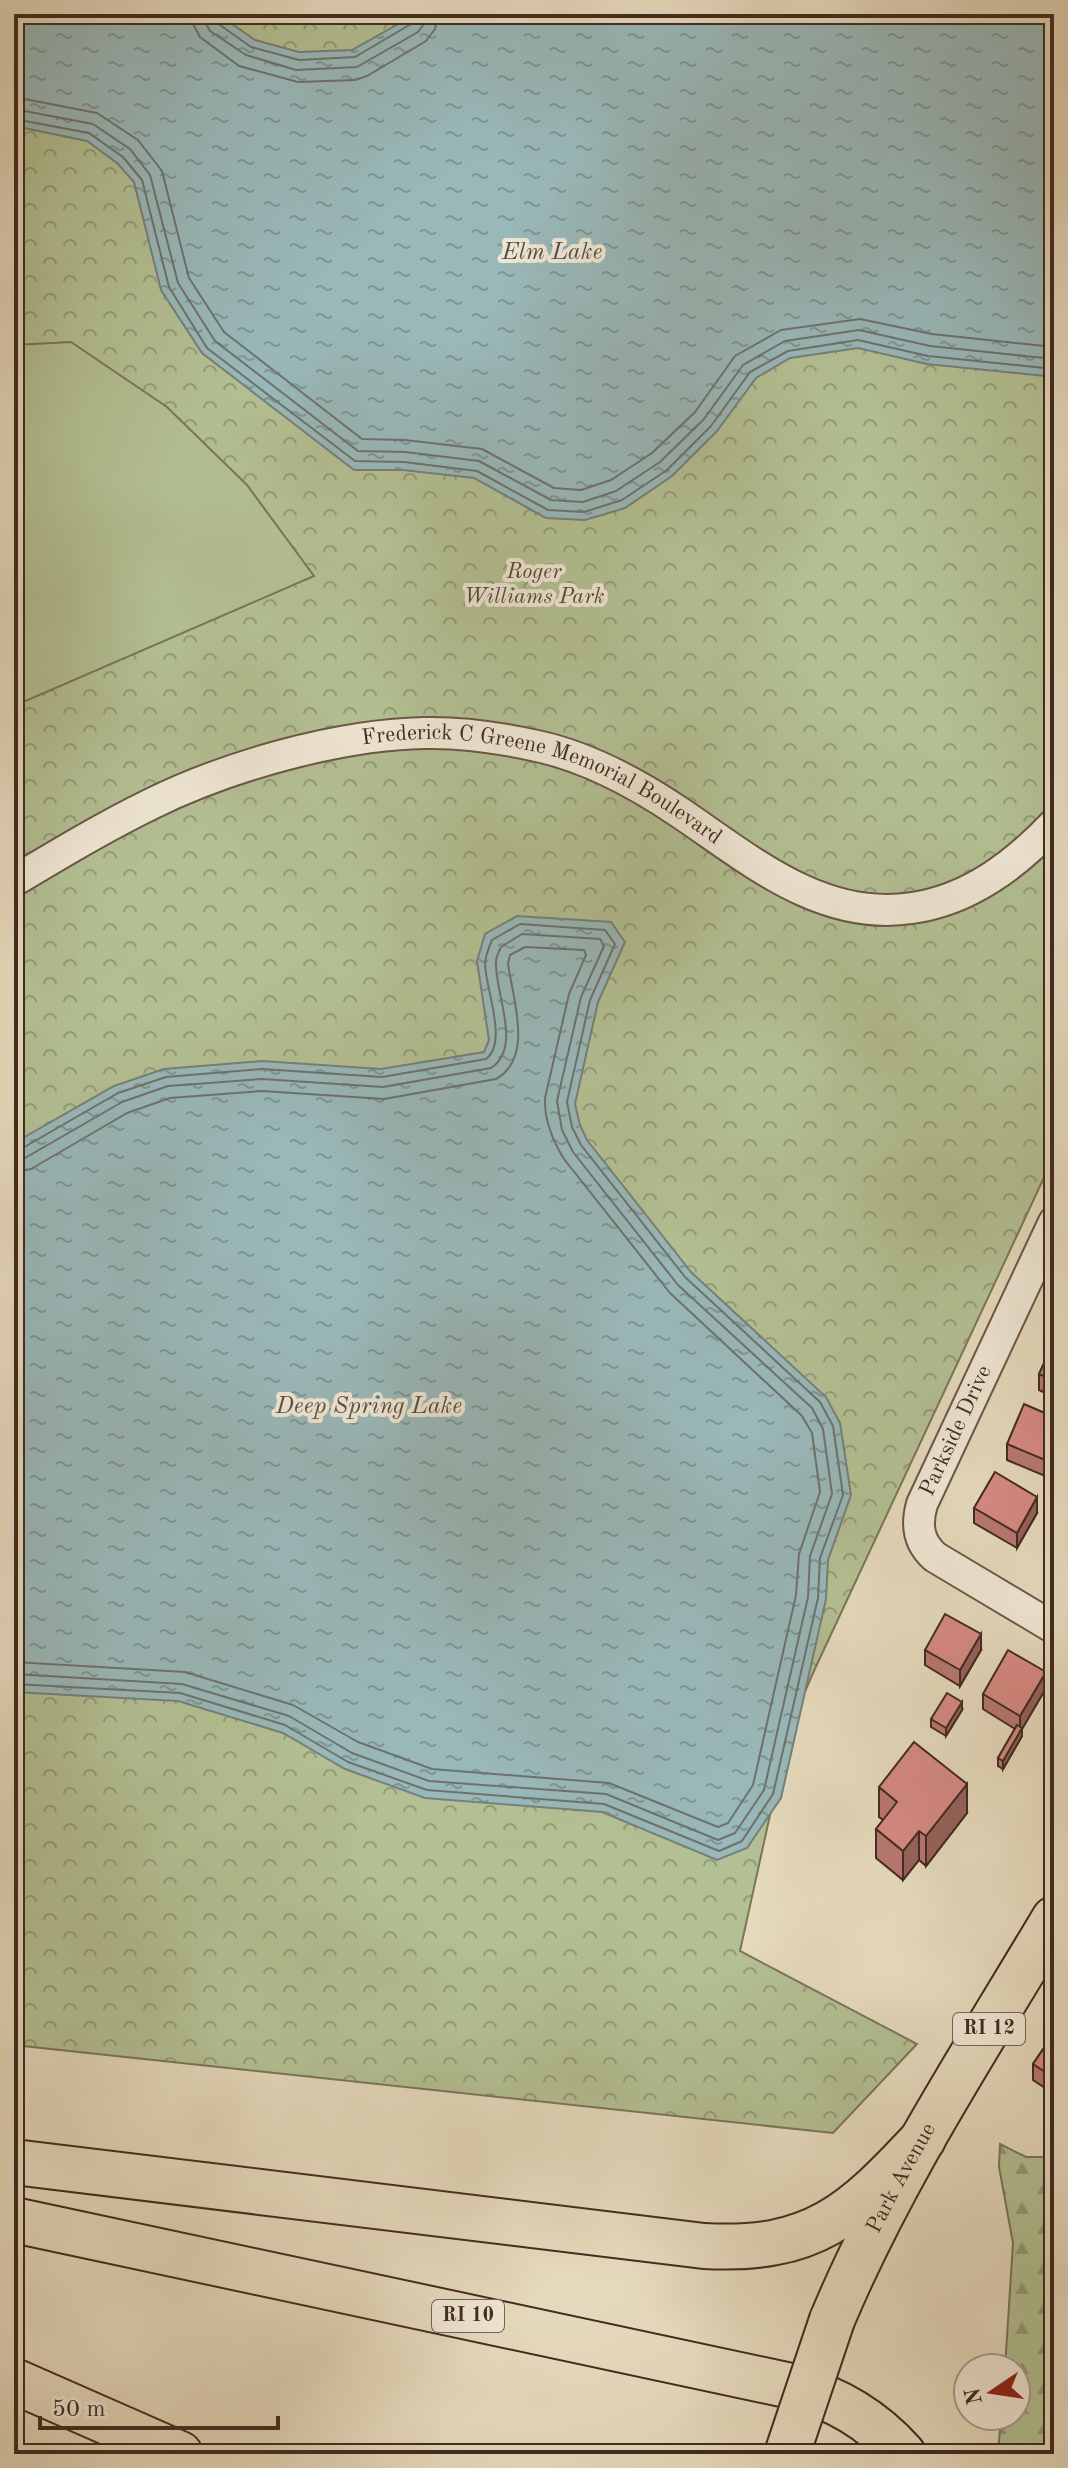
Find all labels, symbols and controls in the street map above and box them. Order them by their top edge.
water label: Elm Lake [501,241,602,265]
park label: Roger Williams Park [464,561,605,608]
street label: Frederick C Greene Memorial Boulevard [360,722,726,849]
street label: Parkside Drive [916,1362,996,1500]
water label: Deep Spring Lake [275,1395,462,1419]
road number: RI 12 [953,2013,1025,2045]
street label: Park Avenue [863,2119,940,2237]
road number: RI 10 [432,2300,504,2332]
north arrow [952,2352,1032,2432]
scale bar [40,2380,278,2430]
text: N [962,2385,987,2407]
text: 50 m [52,2398,106,2422]

